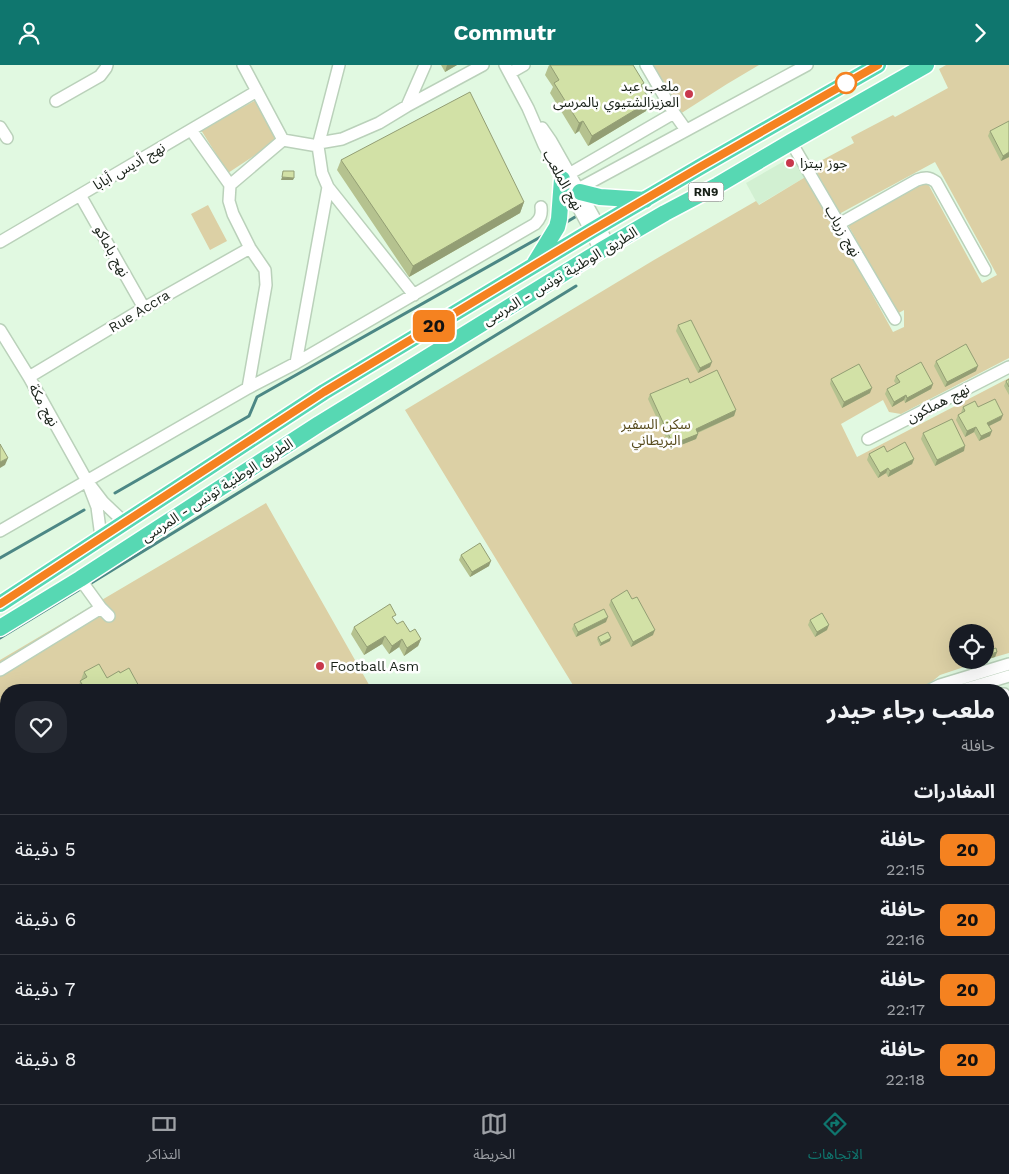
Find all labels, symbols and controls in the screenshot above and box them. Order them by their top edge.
icon: person [15,19,43,47]
icon: forward [966,19,994,47]
text: Commutr [453,20,556,45]
unlabelled marker [835,72,857,94]
place label: ملعب عبد العزيزالشتيوي بالمرسى [553,78,679,113]
marker: ملعب عبد العزيزالشتيوي بالمرسى [683,88,695,100]
street label: نهج أديس أبابا [90,138,170,196]
street label: نهج الملعب [537,147,586,215]
place label: جوز بيتزا [800,155,848,172]
marker: جوز بيتزا [784,157,796,169]
road number: RN9 [688,183,724,201]
street label: نهج زرياب [819,202,864,261]
street label: نهج باماكو [89,222,133,281]
street label: الطريق الوطنية تونس - المرسى [480,223,641,330]
street label: Rue Accra [106,287,172,335]
line badge: 20 [412,310,456,342]
text: 20 [423,315,445,336]
street label: نهج هملكون [904,380,974,428]
street label: نهج مكة [23,381,62,431]
park label: سكن السفير البريطاني [620,416,691,451]
street label: الطريق الوطنية تونس - المرسى [138,435,297,547]
map controls [949,624,994,669]
button: locate [949,624,994,669]
place label: Football Asm [330,658,419,674]
marker: Football Asm [314,660,326,672]
text: ملعب رجاء حيدر [827,696,995,724]
button: heart [15,701,67,753]
text: حافلة [961,736,995,755]
text: المغادرات [914,780,995,803]
text: حافلة [880,828,925,851]
text: 5 دقيقة [15,838,76,861]
text: 20 [956,839,979,860]
text: 22:15 [886,860,925,879]
text: حافلة [880,898,925,921]
text: 6 دقيقة [15,908,76,931]
text: 20 [956,909,979,930]
text: 22:16 [886,930,925,949]
text: حافلة [880,968,925,991]
text: 7 دقيقة [15,978,75,1001]
text: 20 [956,979,979,1000]
text: 22:17 [886,1000,925,1019]
text: حافلة [880,1038,925,1061]
text: 8 دقيقة [15,1048,76,1071]
text: 20 [956,1049,979,1070]
text: 22:18 [886,1070,925,1089]
tab: التذاكر [146,1110,181,1169]
tab: الخريطة [473,1110,515,1169]
tab: الاتجاهات [808,1110,863,1169]

